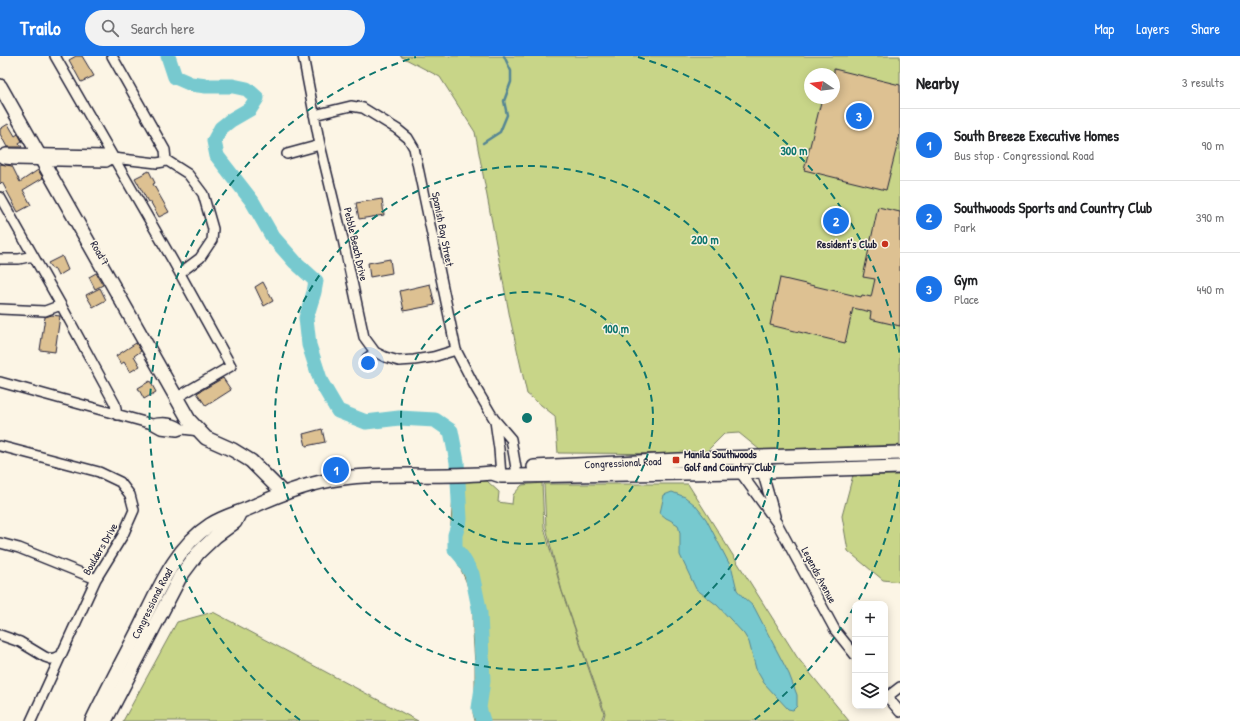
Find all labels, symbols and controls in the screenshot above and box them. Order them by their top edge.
search box [85,10,365,46]
text: Trailo [20,15,61,41]
icon: search [99,17,121,39]
text: Search here [131,18,195,39]
text: Map [1094,19,1114,38]
text: Layers [1136,19,1169,38]
text: Share [1191,19,1220,38]
north arrow [804,68,840,104]
text: Nearby [916,71,959,94]
text: 3 results [1182,73,1224,91]
pin: 3 [846,101,872,131]
text: South Breeze Executive Homes [954,125,1119,146]
text: 1 [927,136,931,154]
text: 90 m [1202,136,1224,154]
text: 300 m [780,142,808,159]
text: Bus stop · Congressional Road [954,146,1094,164]
street label: Spanish Bay Street [429,191,457,268]
text: Southwoods Sports and Country Club [954,197,1152,218]
street label: Pebble Beach Drive [341,206,371,283]
pin: 2 [823,206,849,236]
text: 2 [926,208,932,226]
text: 390 m [1196,208,1224,226]
text: Park [954,218,976,236]
text: 200 m [691,231,719,248]
place label: Resident's Club [817,237,877,251]
street label: Road 7 [87,238,113,268]
marker: Resident's Club [880,239,890,249]
text: Gym [954,269,978,290]
text: 3 [926,280,932,298]
text: 440 m [1197,280,1224,298]
text: Place [954,290,979,308]
text: 100 m [603,320,629,337]
your location [358,353,378,373]
centre of rings [520,411,534,425]
place label: Manila Southwoods Golf and Country Club [684,447,773,475]
street label: Congressional Road [584,454,663,472]
pin: 1 [323,455,349,485]
marker: Manila Southwoods Golf and Country Club [671,455,681,465]
street label: Boulders Drive [80,520,121,577]
street label: Legends Avenue [798,544,840,606]
street label: Congressional Road [128,565,176,641]
map controls [852,601,888,709]
button: + [852,601,888,637]
button: − [852,637,888,673]
button: layers [852,673,888,709]

